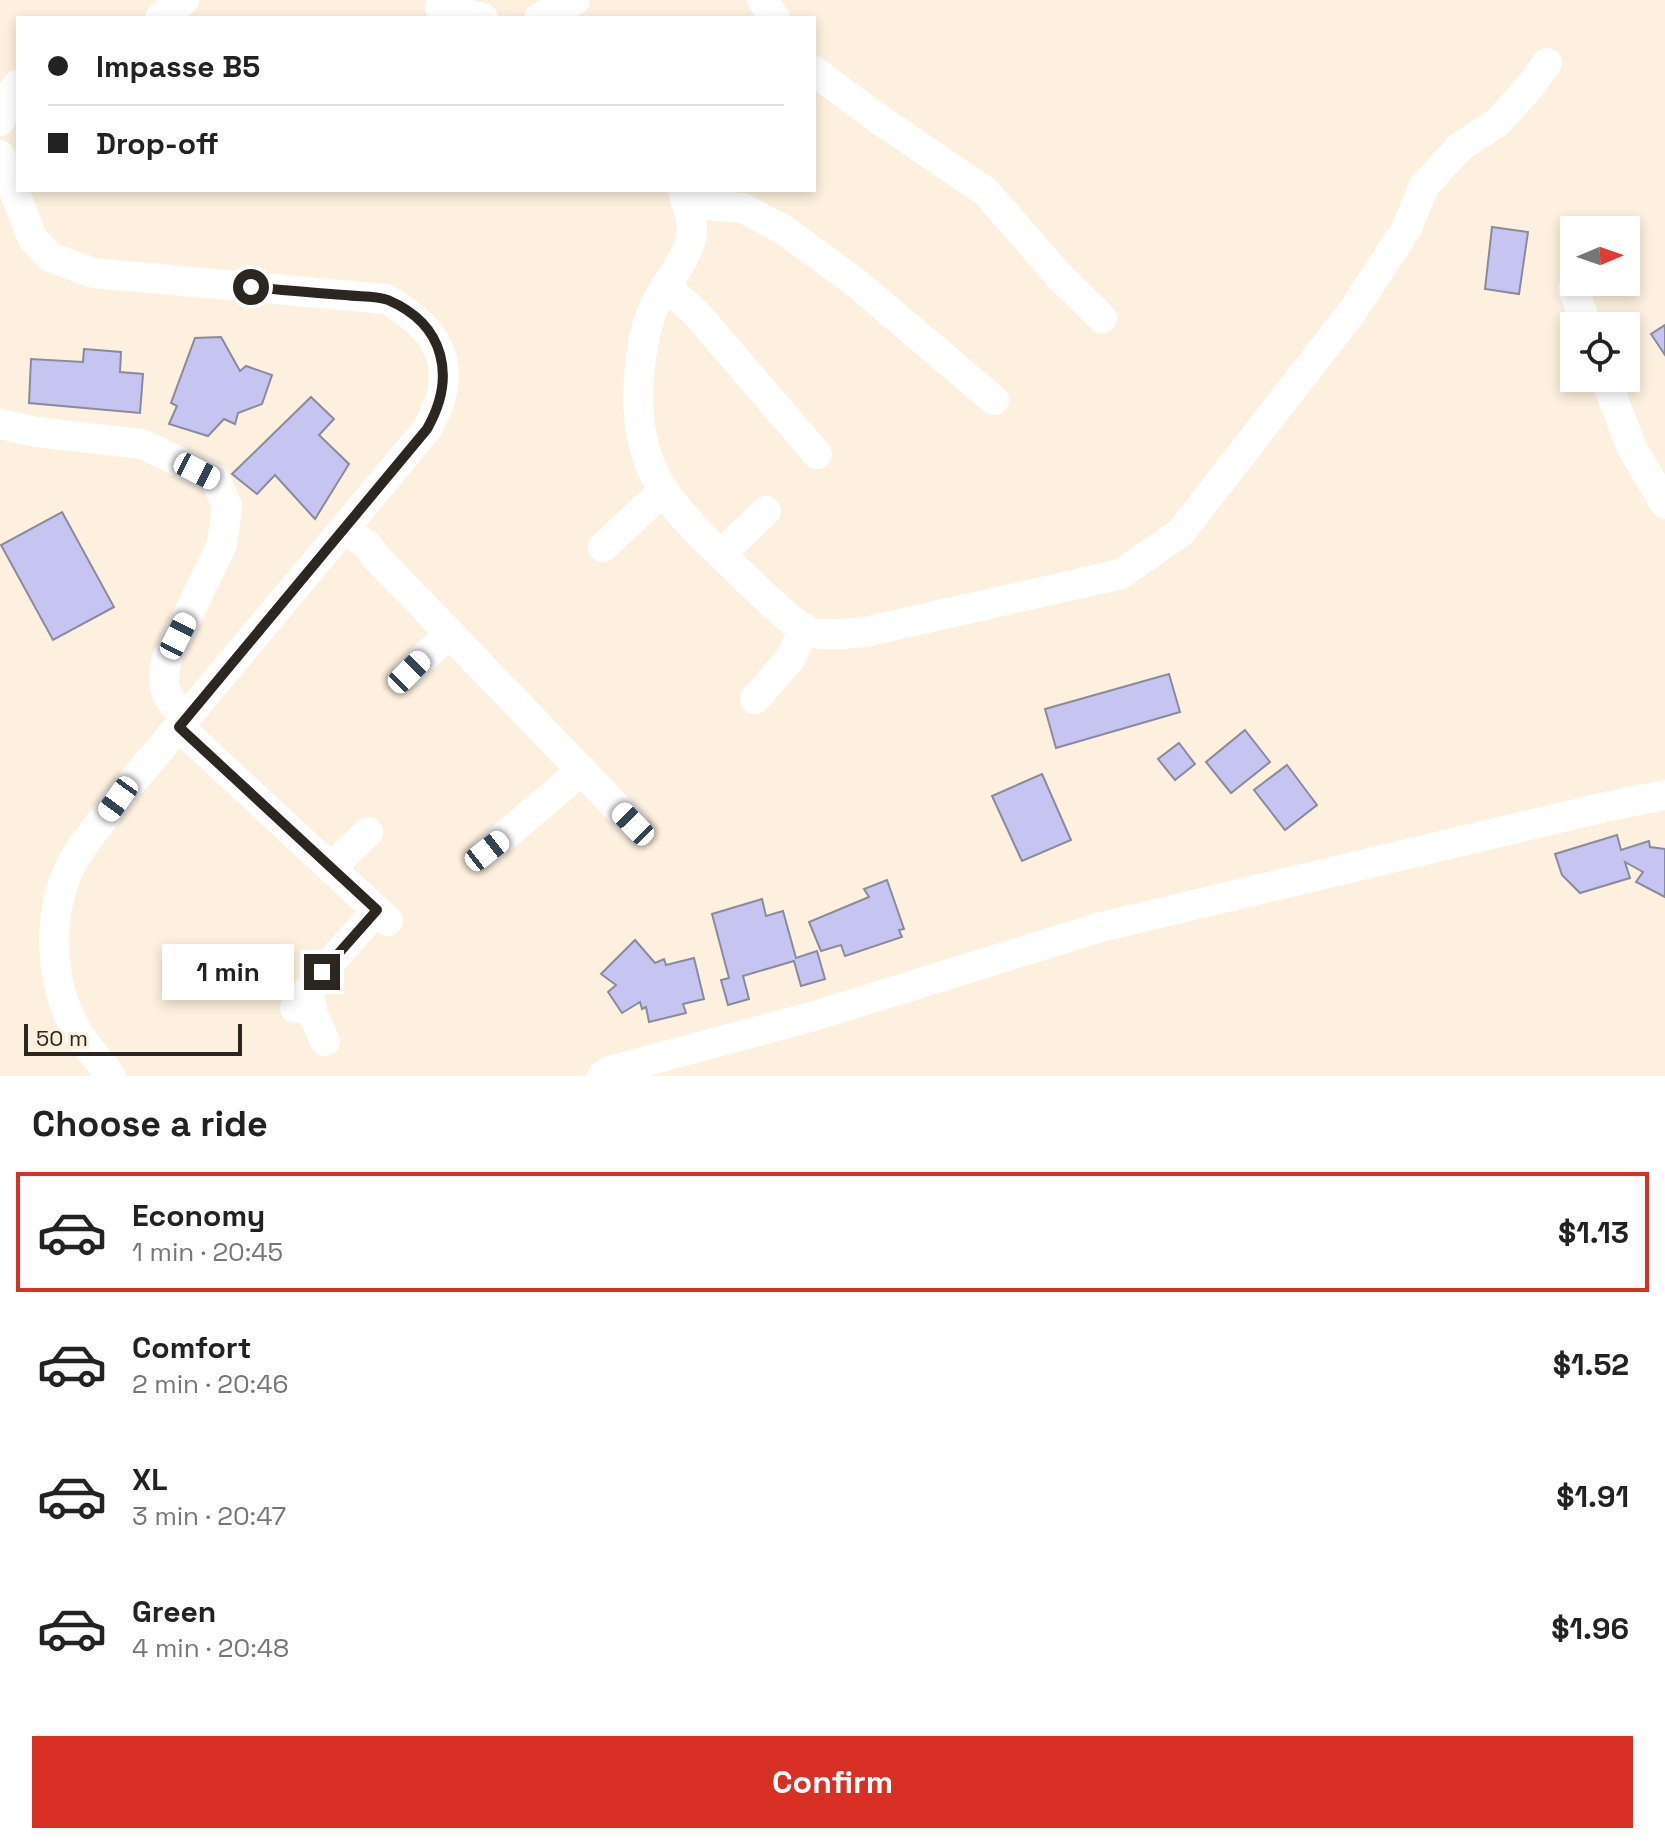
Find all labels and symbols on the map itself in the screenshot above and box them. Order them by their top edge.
north arrow [1560,216,1640,296]
route start [233,269,269,305]
car [170,449,224,493]
car [156,609,200,663]
car [384,647,434,697]
car [94,773,142,825]
car [608,798,658,850]
car [461,827,513,875]
callout: 1 min [162,944,294,1000]
route end [304,954,340,990]
scale bar [24,1020,242,1056]

